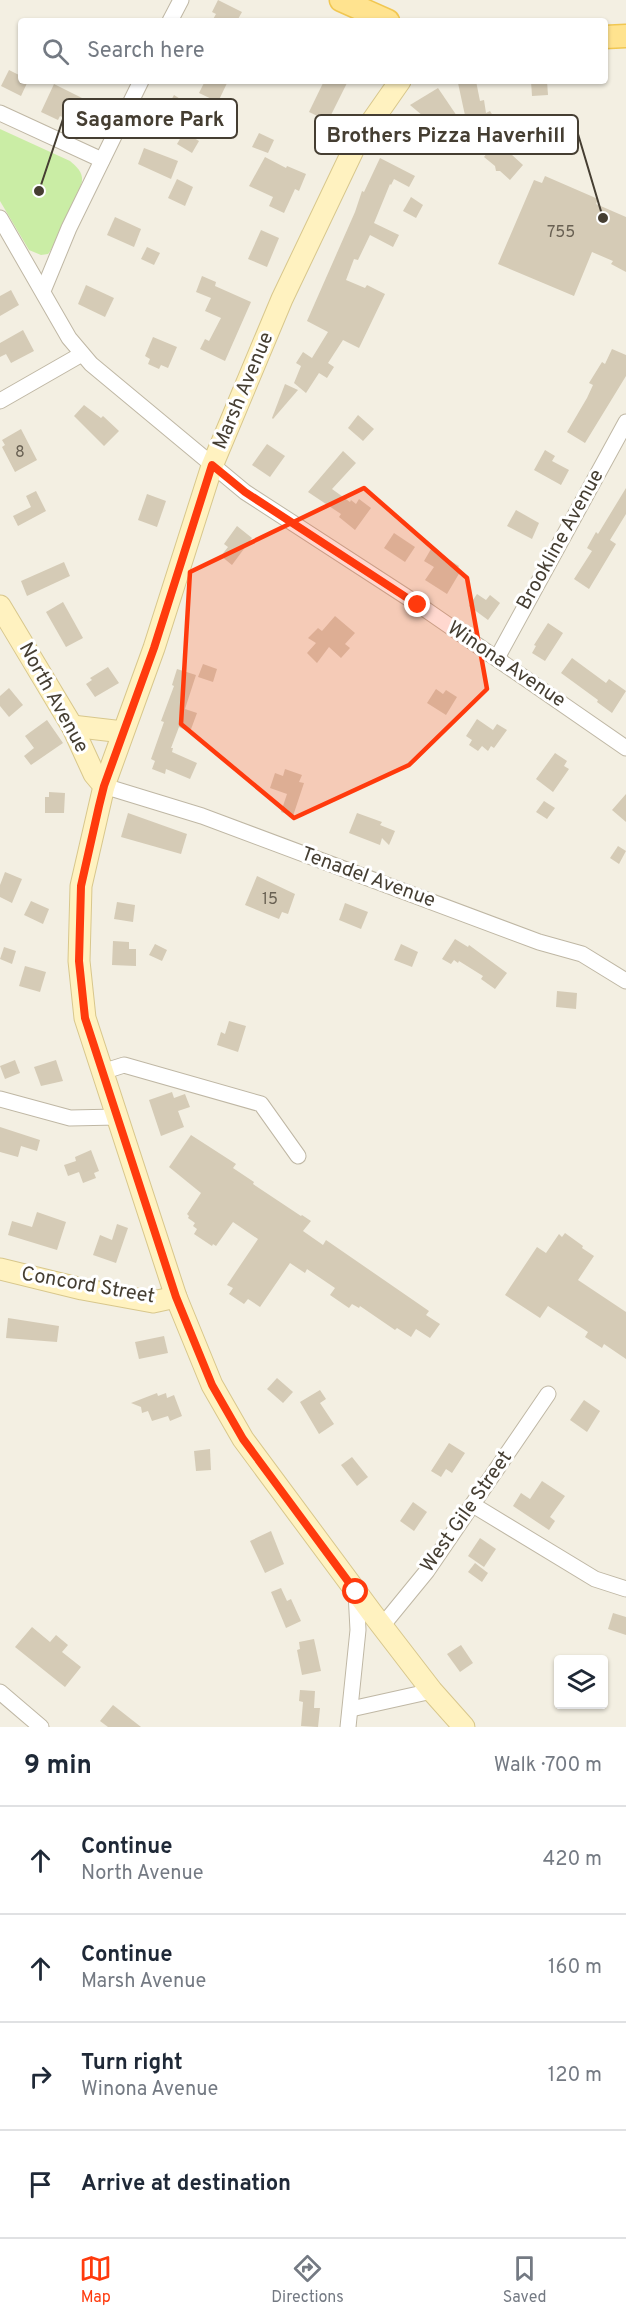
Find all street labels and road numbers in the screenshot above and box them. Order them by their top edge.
street label: Marsh Avenue [208,328,280,454]
street label: Brookline Avenue [512,465,610,615]
street label: Winona Avenue [442,616,570,714]
street label: North Avenue [12,638,94,758]
street label: Tenadel Avenue [297,842,439,914]
street label: Concord Street [19,1261,157,1311]
street label: West Gile Street [415,1446,519,1578]

